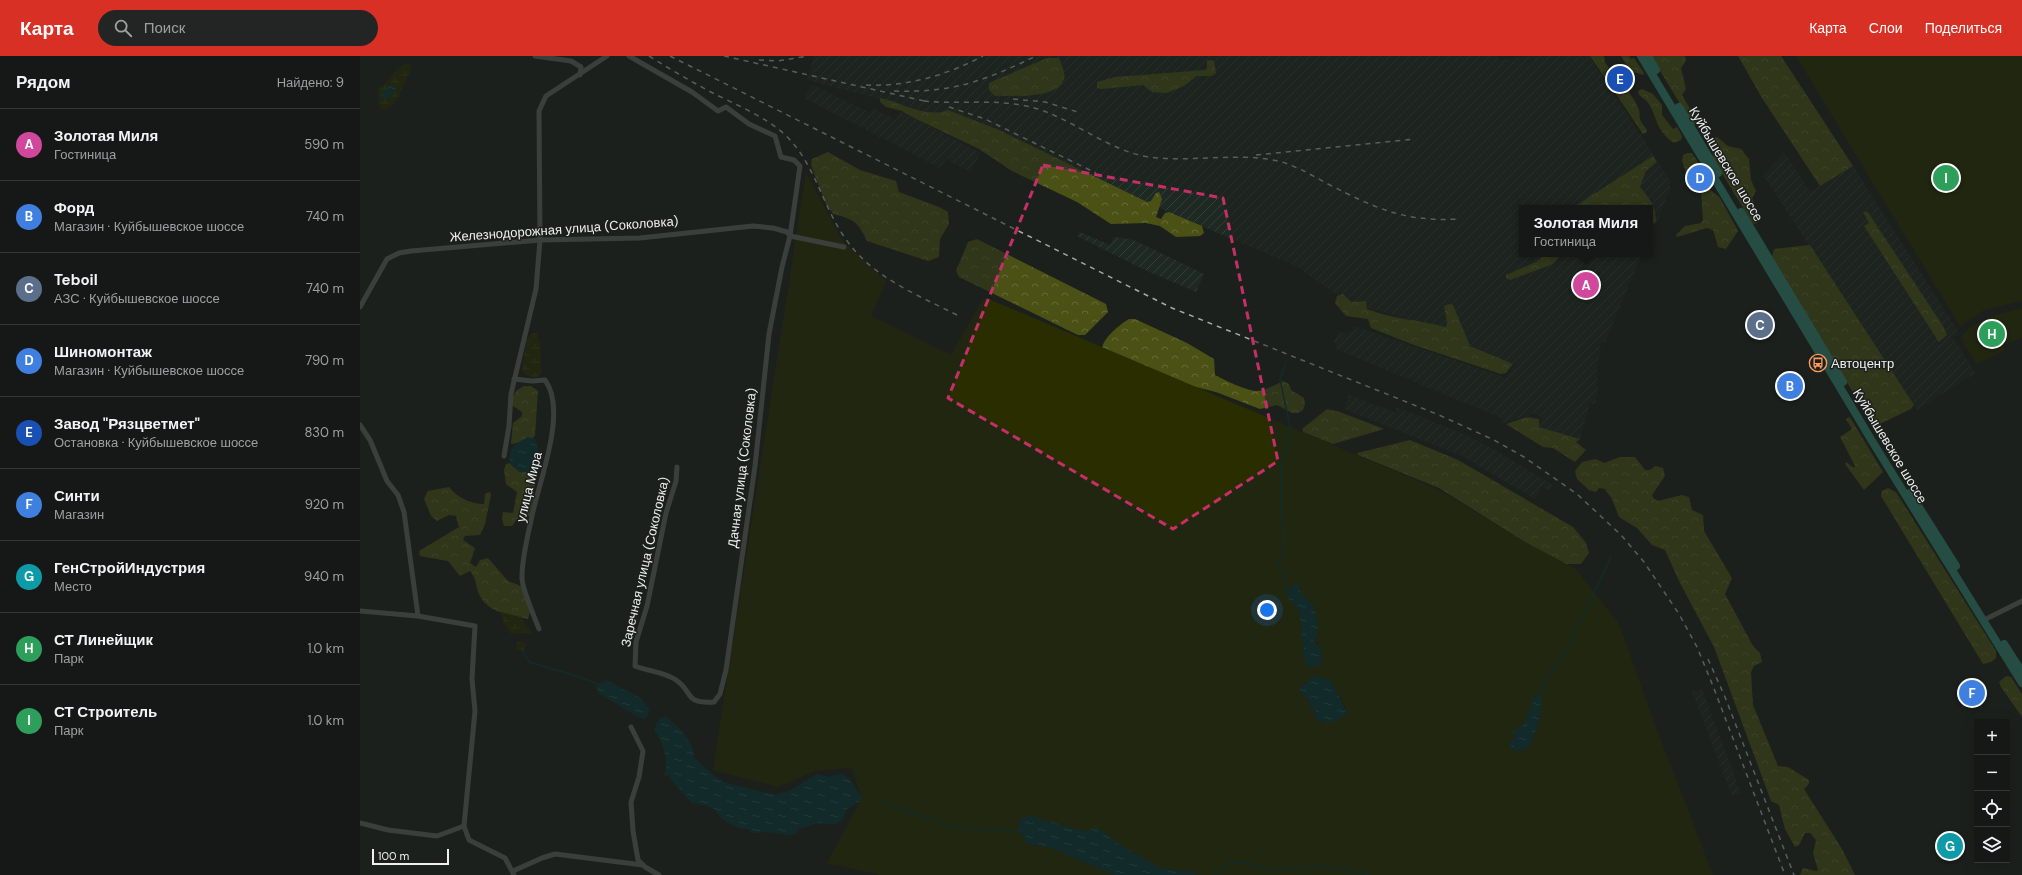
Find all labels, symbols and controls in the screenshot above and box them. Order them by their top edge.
search box [98,10,378,46]
text: Карта [20,16,74,41]
icon: search [112,17,134,39]
text: Поиск [144,18,185,38]
text: Карта [1809,19,1847,37]
text: Слои [1869,19,1903,37]
text: Поделиться [1925,19,2002,37]
pin: E [1607,64,1633,94]
text: Рядом [16,71,71,93]
text: Найдено: 9 [277,74,344,91]
street label: Куйбышевское шоссе [1685,104,1767,224]
text: Золотая Миля [54,126,158,146]
text: A [24,136,34,153]
text: 590 m [304,136,344,153]
text: Гостиница [54,146,116,163]
pin: D [1687,163,1713,193]
pin: I [1933,163,1959,193]
text: Форд [54,198,94,218]
popup [1519,205,1653,257]
text: B [25,208,33,225]
text: 740 m [306,208,344,225]
street label: Железнодорожная улица (Соколовка) [449,213,679,245]
text: Золотая Миля [1534,213,1638,233]
text: Магазин · Куйбышевское шоссе [54,218,244,235]
text: Гостиница [1534,233,1596,250]
text: Teboil [54,270,98,290]
pin: A [1573,270,1599,300]
text: C [24,280,34,297]
text: 740 m [306,280,344,297]
text: АЗС · Куйбышевское шоссе [54,290,220,307]
pin: C [1747,310,1773,340]
pin: H [1979,319,2005,349]
text: Шиномонтаж [54,342,152,362]
text: D [24,352,34,369]
text: 790 m [305,352,344,369]
bus stop icon: Автоцентр [1808,353,1828,373]
place label: Автоцентр [1831,355,1894,372]
text: Магазин · Куйбышевское шоссе [54,362,244,379]
pin: B [1777,371,1803,401]
street label: Куйбышевское шоссе [1849,386,1931,506]
street label: Дачная улица (Соколовка) [724,387,760,549]
text: Завод "Рязцветмет" [54,414,200,434]
text: E [25,424,33,441]
text: 830 m [304,424,344,441]
text: Остановка · Куйбышевское шоссе [54,434,258,451]
street label: улица Мира [512,449,546,524]
street label: Заречная улица (Соколовка) [617,475,673,649]
text: Синти [54,486,100,506]
text: F [25,496,33,513]
text: 920 m [305,496,344,513]
text: Магазин [54,506,104,523]
text: ГенСтройИндустрия [54,558,205,578]
text: G [24,568,34,585]
text: 940 m [304,568,344,585]
text: Место [54,578,92,595]
your location [1257,600,1277,620]
text: СТ Линейщик [54,630,153,650]
text: H [24,640,34,657]
text: 1.0 km [307,640,344,657]
text: Парк [54,650,84,667]
pin: F [1959,678,1985,708]
text: СТ Строитель [54,702,157,722]
text: I [27,712,31,729]
text: 1.0 km [307,712,344,729]
map controls [1974,719,2010,863]
button: + [1974,719,2010,755]
text: Парк [54,722,84,739]
button: − [1974,755,2010,791]
button: locate [1974,791,2010,827]
button: layers [1974,827,2010,863]
pin: G [1937,831,1963,861]
scale bar [372,847,449,866]
text: 100 m [378,849,409,863]

